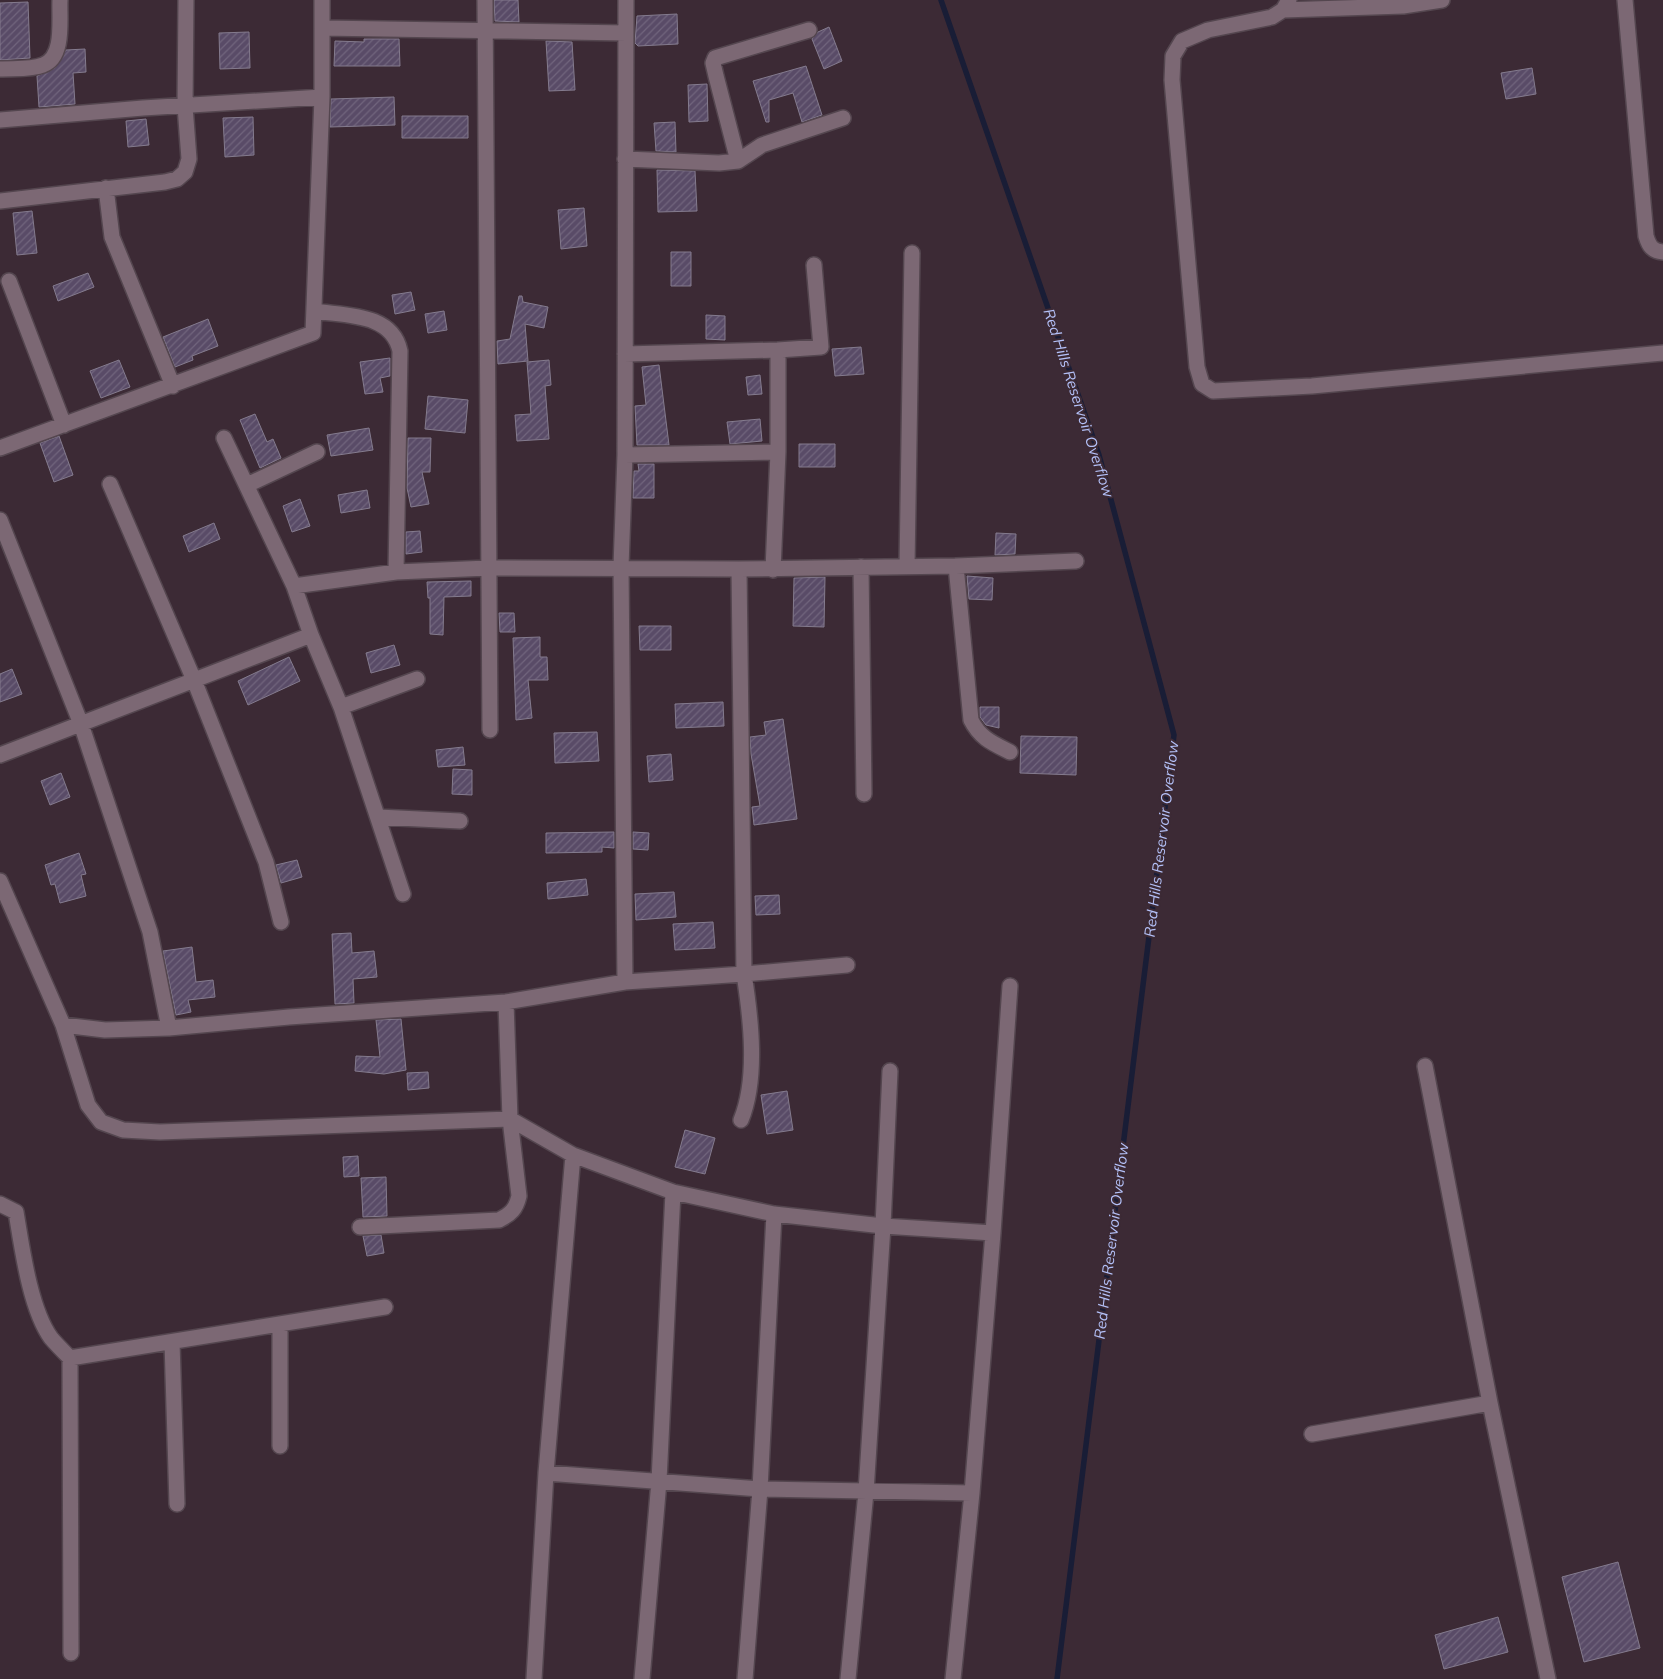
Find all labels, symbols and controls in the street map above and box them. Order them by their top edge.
water label: Red Hills Reservoir Overflow [1039,306,1119,501]
water label: Red Hills Reservoir Overflow [1140,739,1183,938]
water label: Red Hills Reservoir Overflow [1090,1141,1133,1340]

